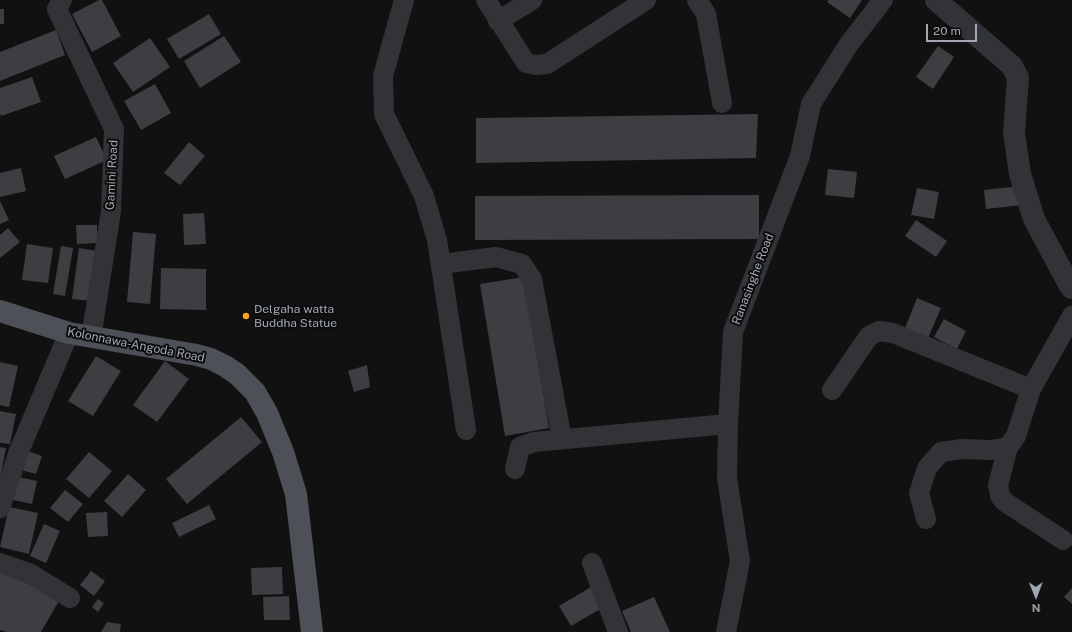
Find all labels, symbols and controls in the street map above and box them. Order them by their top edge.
scale bar [928,16,979,42]
text: 20 m [933,24,961,38]
street label: Gamini Road [103,140,121,210]
street label: Ranasinghe Road [729,231,777,327]
place label: Delgaha watta Buddha Statue [254,302,337,330]
marker: Delgaha watta Buddha Statue [241,311,251,321]
street label: Kolonnawa-Angoda Road [66,325,206,365]
north arrow [1016,576,1056,616]
text: N [1032,602,1041,614]

